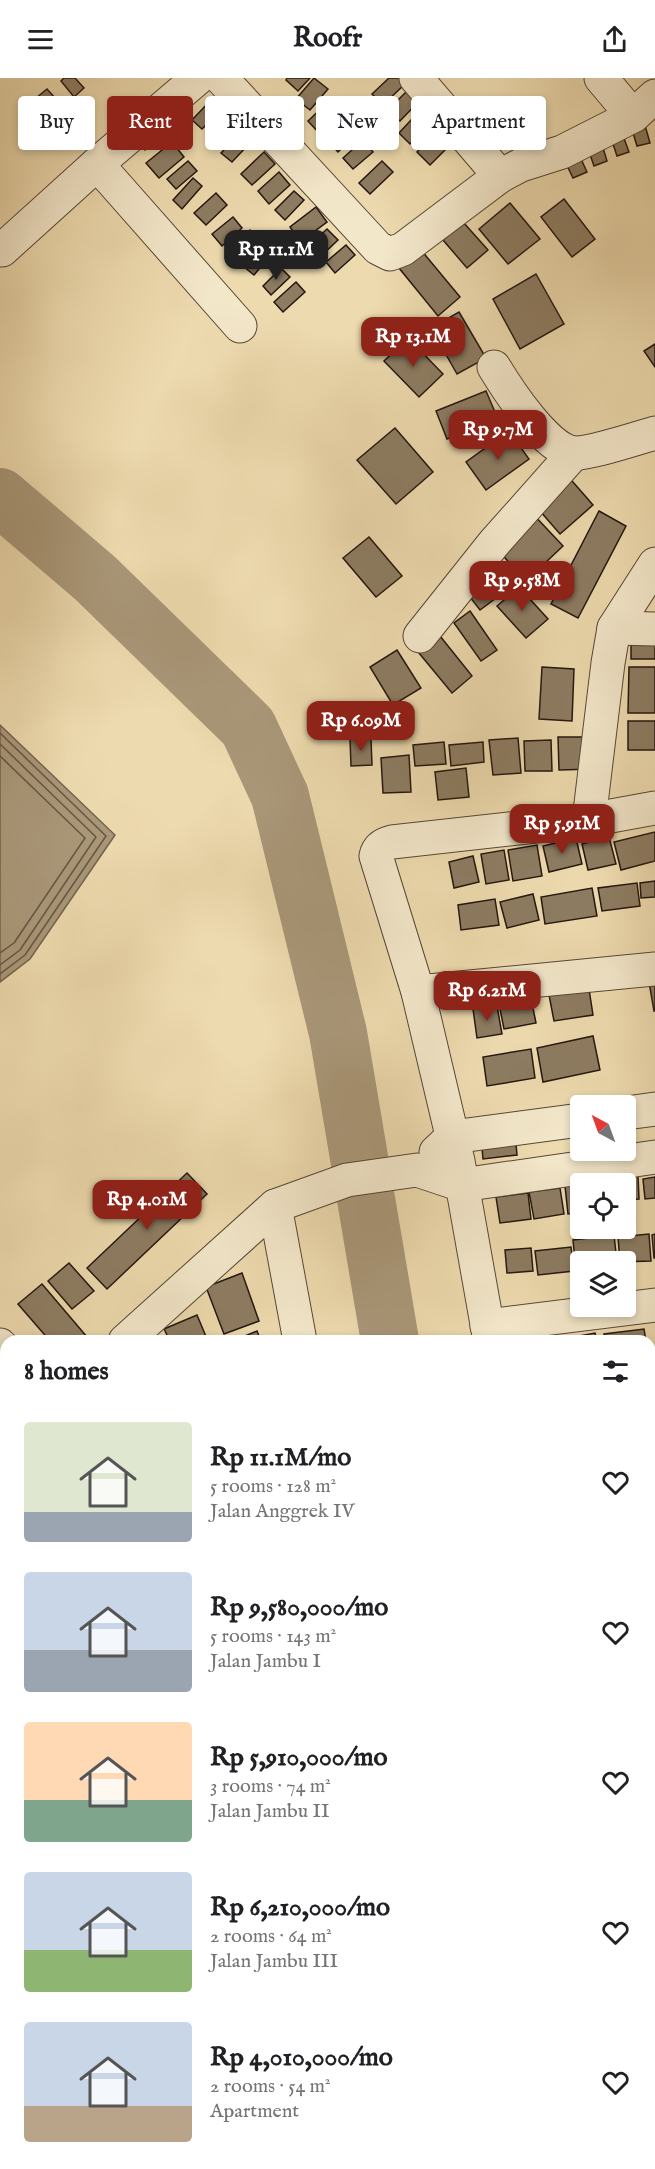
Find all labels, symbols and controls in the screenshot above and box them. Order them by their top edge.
text: Roofr [293,22,362,56]
icon: menu [24,23,57,56]
icon: share [598,23,631,56]
chip: Buy [18,96,95,150]
chip: Rent [107,96,193,150]
chip: Filters [205,96,304,150]
chip: New [316,96,399,150]
chip: Apartment [411,96,546,150]
pin: Rp 11.1M [214,230,338,281]
text: Rp 11.1M [238,237,314,262]
pin: Rp 13.1M [351,317,475,368]
text: Rp 13.1M [375,324,451,349]
pin: Rp 9.7M [443,410,553,461]
text: Rp 9.7M [463,417,533,442]
pin: Rp 9.58M [460,561,584,612]
text: Rp 9.58M [483,568,561,593]
pin: Rp 6.09M [299,701,423,752]
text: Rp 6.09M [321,708,401,733]
pin: Rp 5.91M [500,804,624,855]
text: Rp 5.91M [524,811,600,836]
pin: Rp 6.21M [425,971,549,1022]
text: Rp 6.21M [448,978,526,1003]
north arrow [570,1095,636,1161]
map controls [570,1095,636,1317]
button: locate [570,1173,636,1239]
pin: Rp 4.01M [85,1180,209,1231]
text: Rp 4.01M [107,1187,187,1212]
button: layers [570,1251,636,1317]
text: 8 homes [24,1355,109,1388]
icon: filters [599,1355,632,1388]
text: Rp 11.1M/mo [210,1441,351,1474]
icon: home [72,1446,144,1518]
icon: heart [599,1466,632,1499]
text: 5 rooms · 128 m² [210,1474,336,1499]
text: Jalan Anggrek IV [210,1499,355,1524]
text: Rp 9,580,000/mo [210,1591,388,1624]
icon: home [72,1596,144,1668]
icon: heart [599,1616,632,1649]
text: 5 rooms · 143 m² [210,1624,336,1649]
text: Jalan Jambu I [210,1649,321,1674]
text: Rp 5,910,000/mo [210,1741,387,1774]
icon: home [72,1746,144,1818]
icon: heart [599,1766,632,1799]
text: 3 rooms · 74 m² [210,1774,331,1799]
text: Jalan Jambu II [210,1799,330,1824]
text: Rp 6,210,000/mo [210,1891,390,1924]
icon: home [72,1896,144,1968]
icon: heart [599,1916,632,1949]
text: 2 rooms · 64 m² [210,1924,332,1949]
text: Jalan Jambu III [210,1949,338,1974]
text: Rp 4,010,000/mo [210,2041,393,2074]
icon: home [72,2046,144,2118]
icon: heart [599,2066,632,2099]
text: 2 rooms · 54 m² [210,2074,331,2099]
text: Apartment [210,2099,299,2124]

